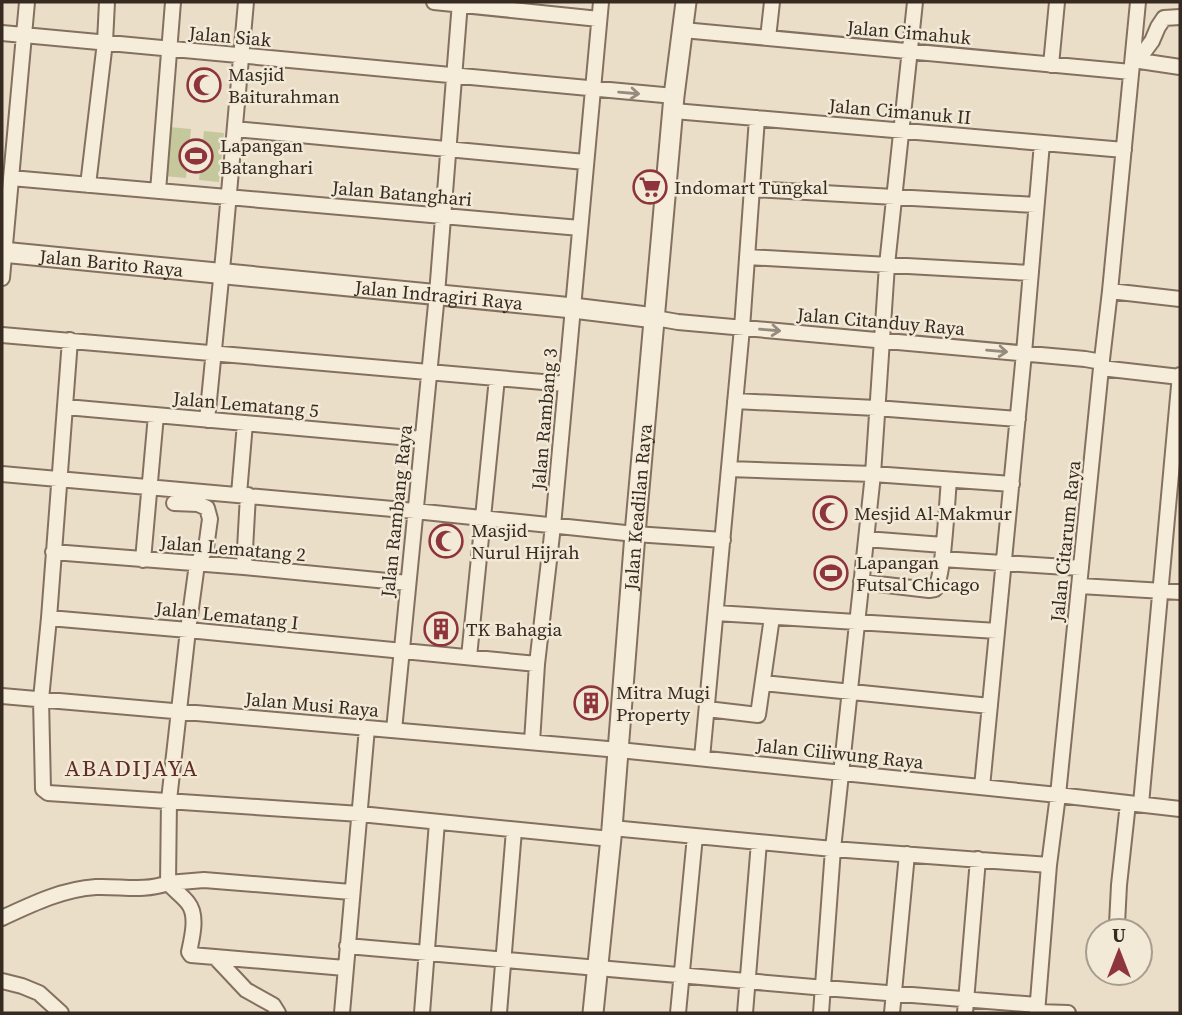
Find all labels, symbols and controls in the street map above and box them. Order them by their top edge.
street label: Jalan Cimahuk [845,14,973,50]
street label: Jalan Siak [187,19,273,53]
place label: Masjid Baiturahman [228,61,340,109]
mosque icon: Masjid Baiturahman [185,66,223,104]
one-way arrow [617,87,640,100]
street label: Jalan Cimanuk II [827,92,972,130]
place label: Lapangan Batanghari [220,132,314,180]
sports icon: Lapangan Batanghari [177,137,215,175]
supermarket icon: Indomart Tungkal [631,168,669,206]
street label: Jalan Batanghari [330,174,473,212]
place label: Indomart Tungkal [674,174,828,200]
street label: Jalan Barito Raya [37,243,185,283]
street label: Jalan Indragiri Raya [353,274,524,316]
street label: Jalan Citanduy Raya [795,301,966,341]
one-way arrow [758,324,781,337]
one-way arrow [985,345,1007,358]
street label: Jalan Rambang 3 [525,347,563,492]
street label: Jalan Lematang 5 [171,385,320,423]
street label: Jalan Keadilan Raya [618,422,658,592]
street label: Jalan Rambang Raya [374,423,418,600]
street label: Jalan Citarum Raya [1043,459,1086,624]
mosque icon: Mesjid Al-Makmur [811,494,849,532]
place label: Mesjid Al-Makmur [854,500,1012,526]
place label: Masjid Nurul Hijrah [471,517,580,565]
mosque icon: Masjid Nurul Hijrah [427,522,465,560]
street label: Jalan Lematang 2 [158,529,307,567]
place label: Lapangan Futsal Chicago [856,549,980,597]
sports icon: Lapangan Futsal Chicago [812,554,850,592]
street label: Jalan Lematang I [153,594,300,635]
building icon: TK Bahagia [422,610,460,648]
place label: TK Bahagia [466,616,563,642]
place label: Mitra Mugi Property [616,679,710,727]
building icon: Mitra Mugi Property [572,684,610,722]
street label: Jalan Musi Raya [243,685,380,723]
street label: Jalan Ciliwung Raya [754,731,925,775]
district label: ABADIJAYA [65,752,199,784]
north arrow [1084,917,1154,987]
text: U [1112,922,1126,948]

